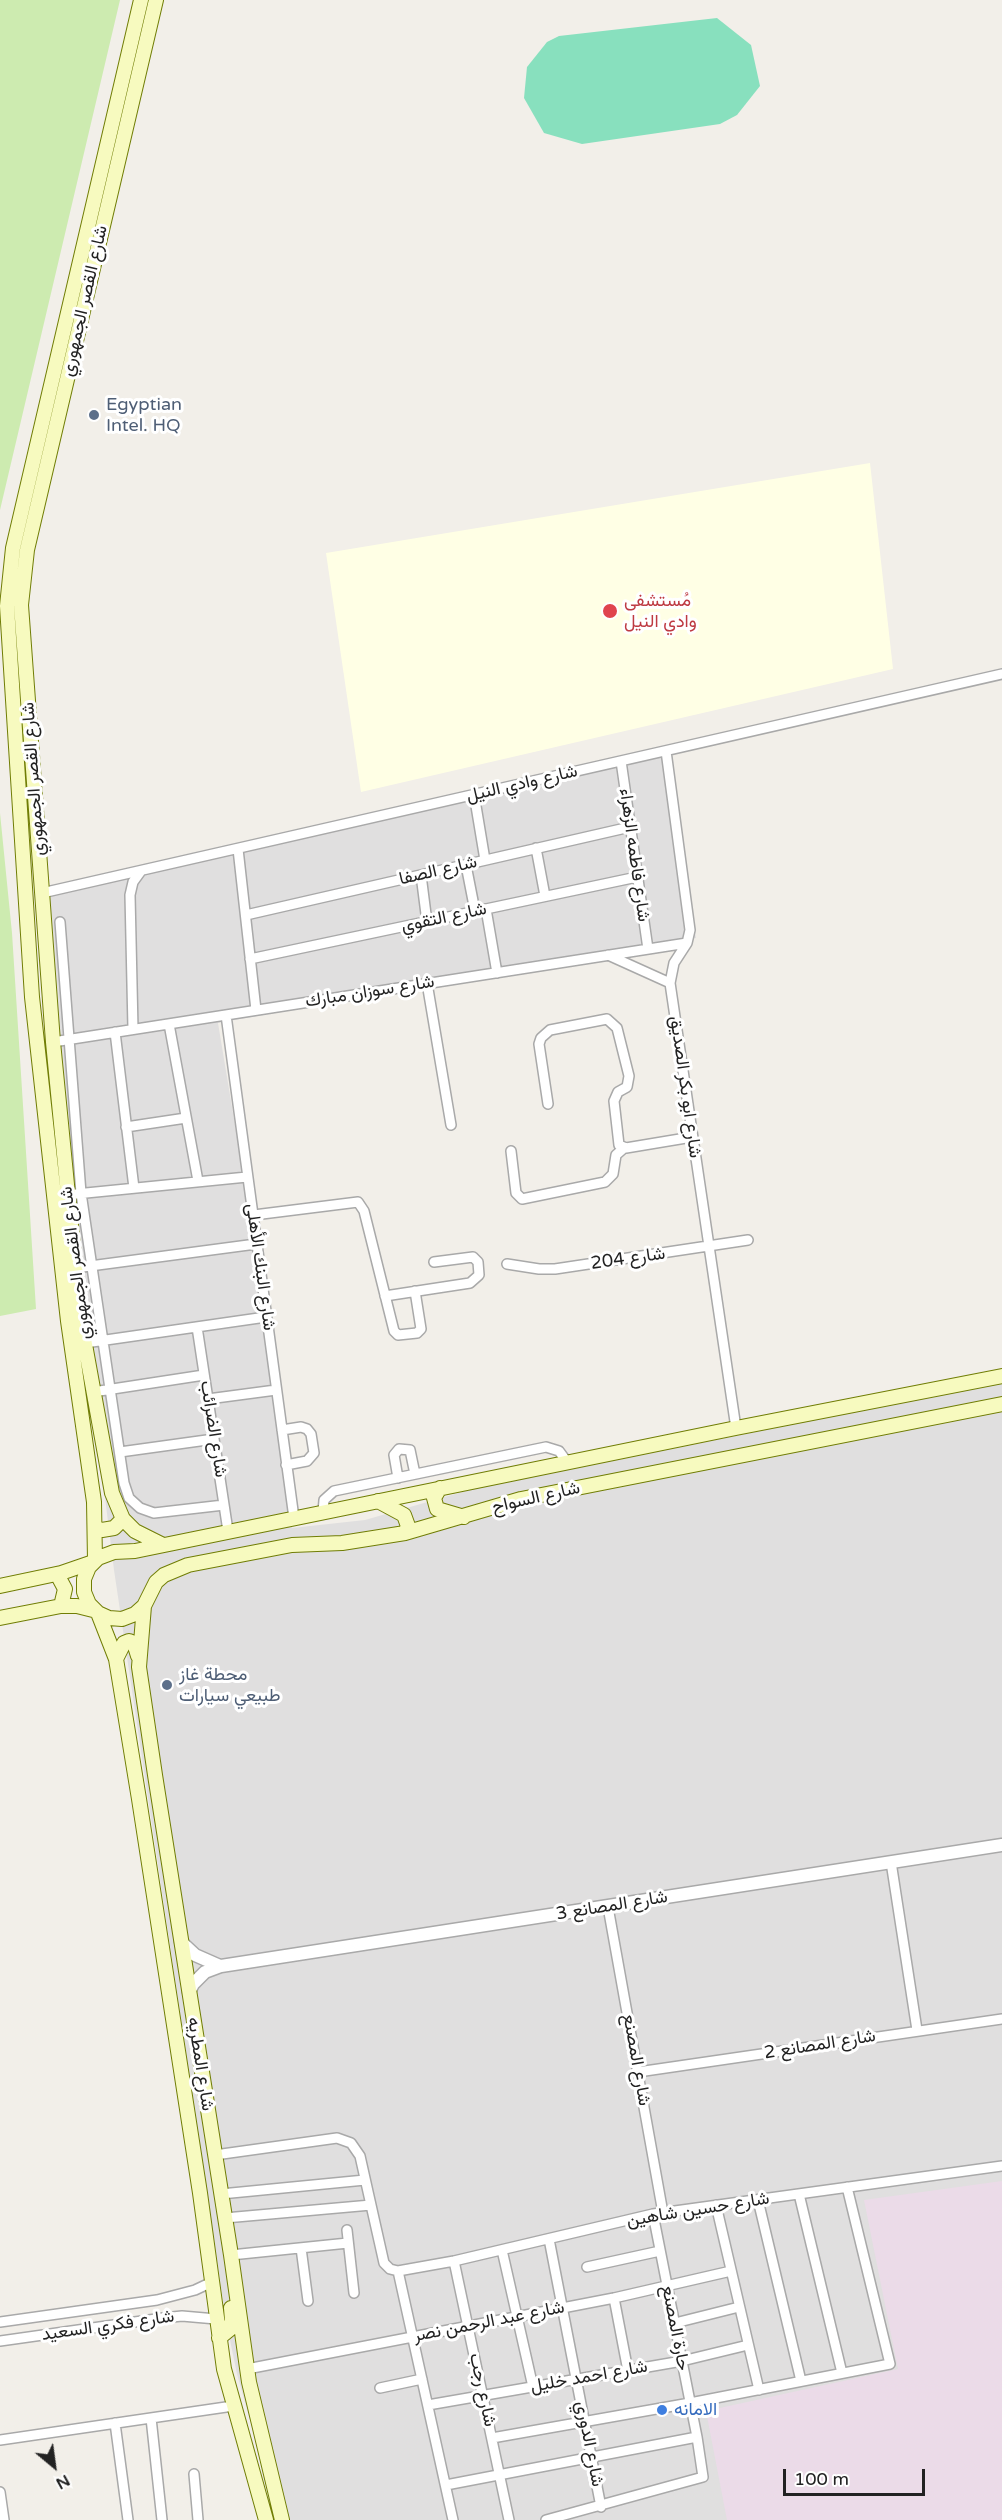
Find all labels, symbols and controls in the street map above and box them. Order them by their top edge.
street label: شارع القصر الجمهوري [57,224,113,378]
place label: Egyptian Intel. HQ [106,394,182,436]
marker: Egyptian Intel. HQ [87,408,101,422]
place label: مُستشفى وادي النيل [624,590,697,632]
marker: مُستشفى وادي النيل [601,602,619,620]
street label: شارع القصر الجمهوري [18,701,50,857]
street label: شارع وادي النيل [464,761,580,807]
street label: شارع فاطمه الزهراء [614,787,654,923]
street label: شارع الصفا [397,852,479,890]
street label: شارع التقوي [399,898,489,938]
street label: شارع سوزان مبارك [304,971,436,1013]
street label: شارع ابو بكر الصديق [664,1015,706,1159]
street label: شارع القصر الجمهوري [56,1185,96,1341]
street label: شارع البنك الأهلى [240,1202,280,1332]
street label: شارع 204 [589,1243,667,1275]
street label: شارع الضرائب [195,1379,231,1479]
street label: شارع السواح [490,1477,582,1519]
place label: محطة غاز طبيعي سيارات [179,1664,280,1706]
marker: محطة غاز طبيعي سيارات [160,1678,174,1692]
street label: شارع المصانع 3 [555,1887,669,1925]
street label: شارع المصنع [617,2012,655,2108]
street label: شارع المطريه [182,2016,218,2112]
street label: شارع المصانع 2 [763,2026,877,2064]
street label: شارع حسين شاهين [625,2188,771,2232]
street label: حارة المصنع [656,2283,694,2373]
street label: شارع عبد الرحمن نصر [412,2297,566,2347]
street label: شارع فكري السعيد [40,2306,176,2346]
street label: شارع رجب [464,2351,500,2429]
street label: شارع احمد خليل [529,2356,649,2398]
street label: شارع الدوري [570,2399,608,2489]
place label: الامانه [674,2399,717,2421]
marker: الامانه [655,2403,669,2417]
north arrow [24,2436,84,2496]
scale bar [786,2457,928,2495]
text: 100 m [794,2468,849,2490]
text: N [52,2470,73,2494]

